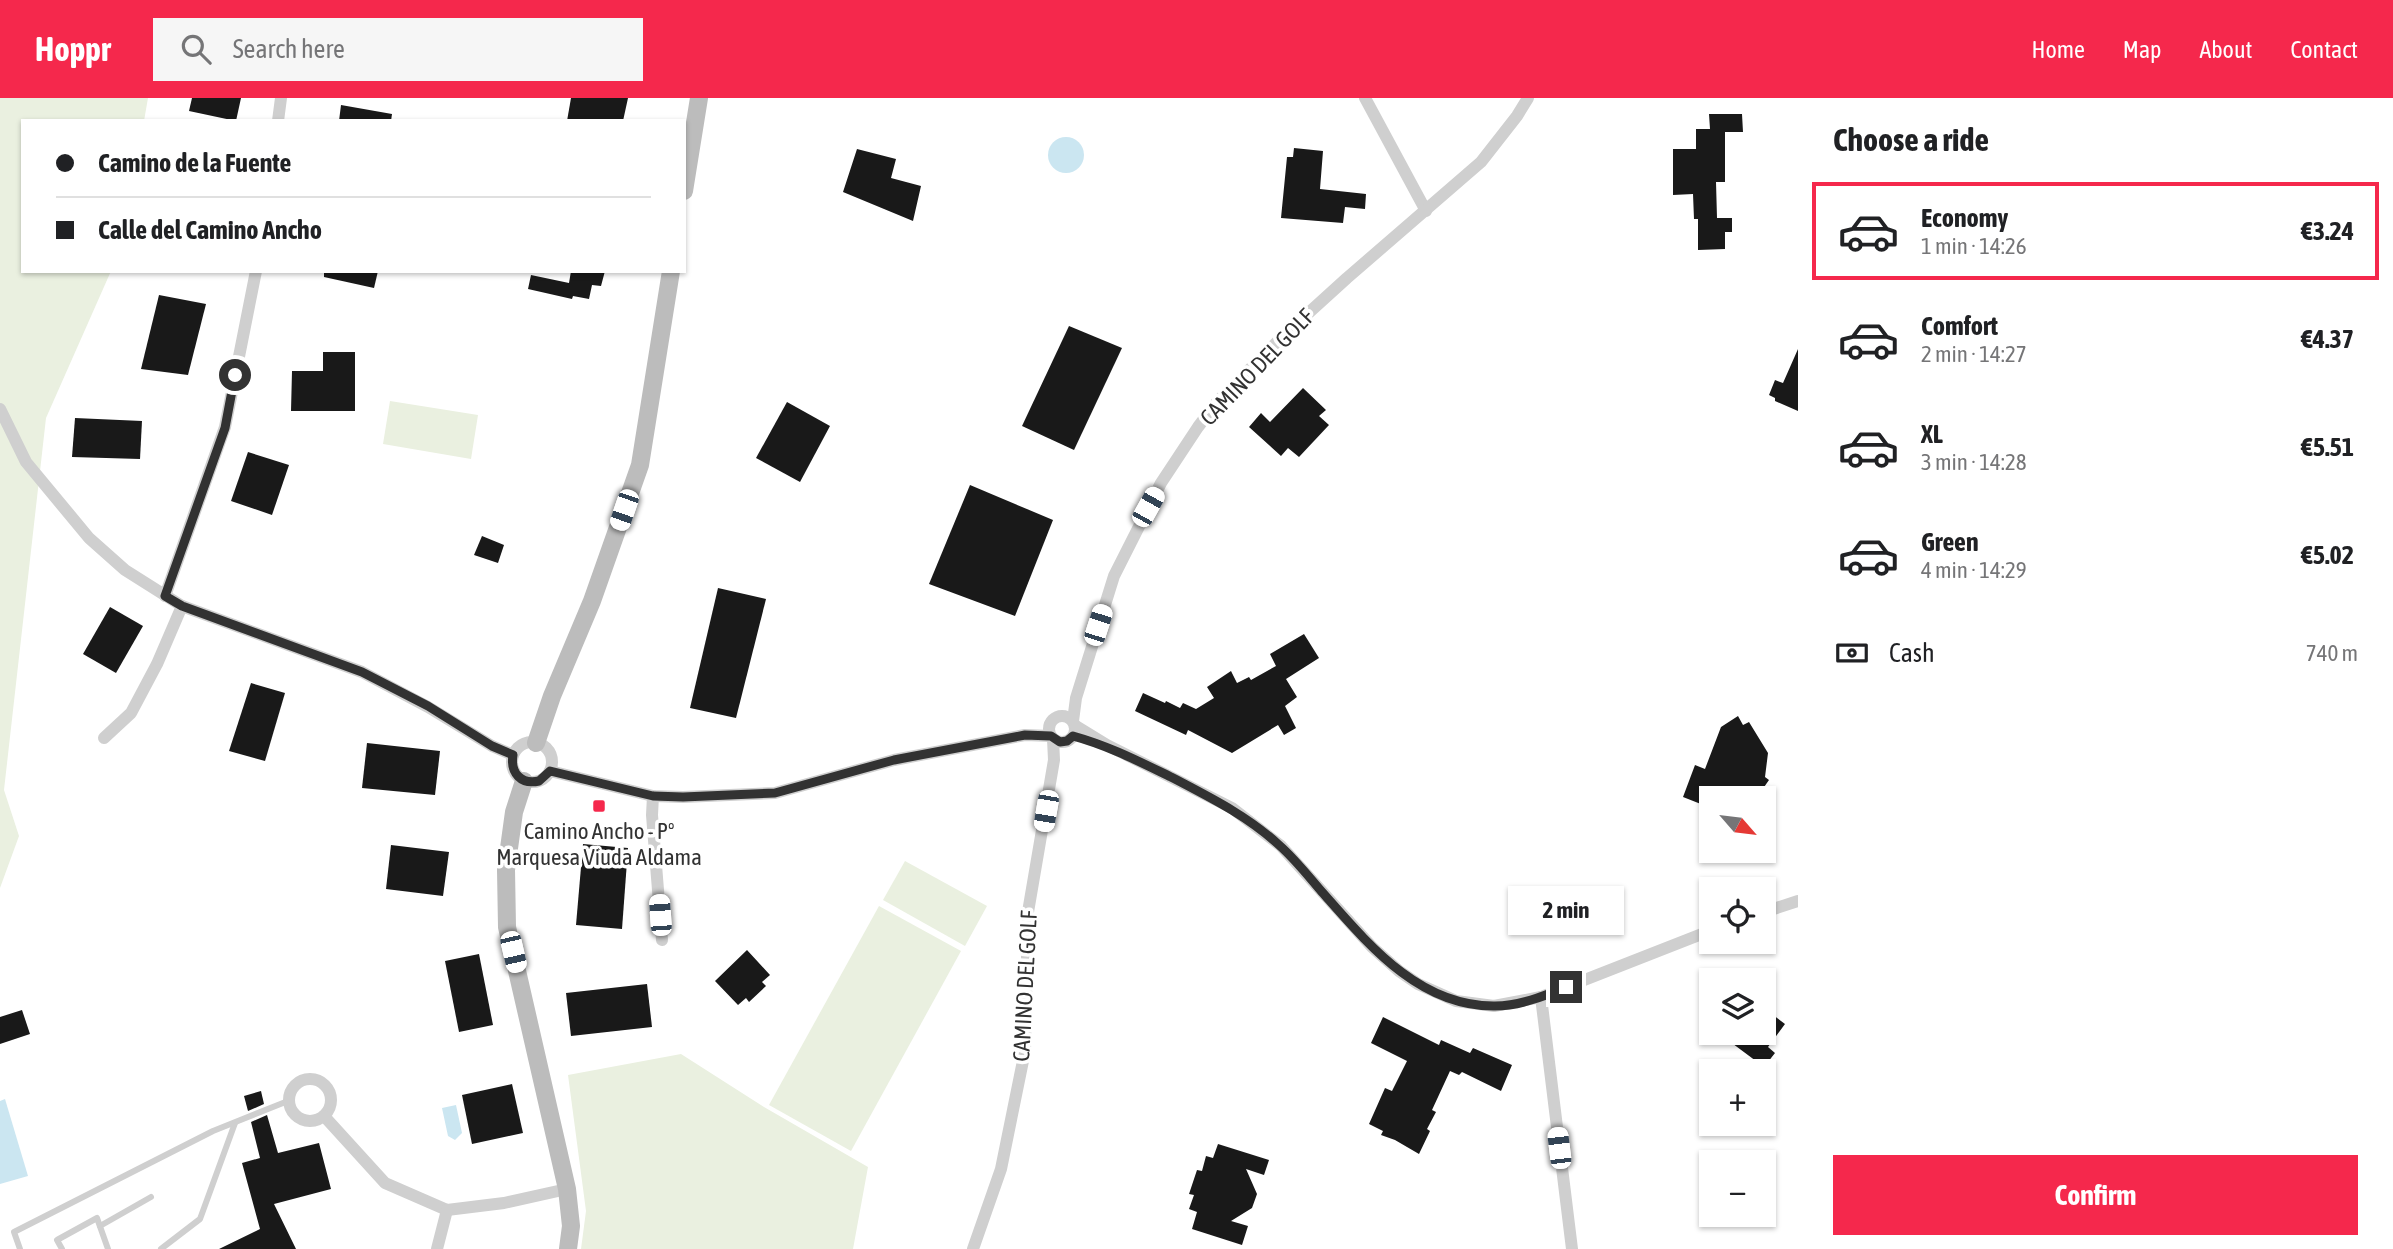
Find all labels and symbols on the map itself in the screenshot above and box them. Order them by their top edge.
street label: CAMINO DEL GOLF [1195,303,1320,431]
route start [219,359,251,391]
car [1129,484,1168,530]
car [608,487,641,533]
car [1082,602,1115,648]
north arrow [1699,786,1776,863]
car [1033,788,1060,834]
marker: Camino Ancho - Pº Marquesa Viuda Aldama [591,798,607,814]
place label: Camino Ancho - Pº Marquesa Viuda Aldama [496,818,702,870]
callout: 2 min [1508,886,1624,934]
car [649,893,672,937]
street label: CAMINO DEL GOLF [1008,909,1042,1062]
car [499,929,528,975]
route end [1550,971,1582,1003]
car [1547,1126,1572,1170]

